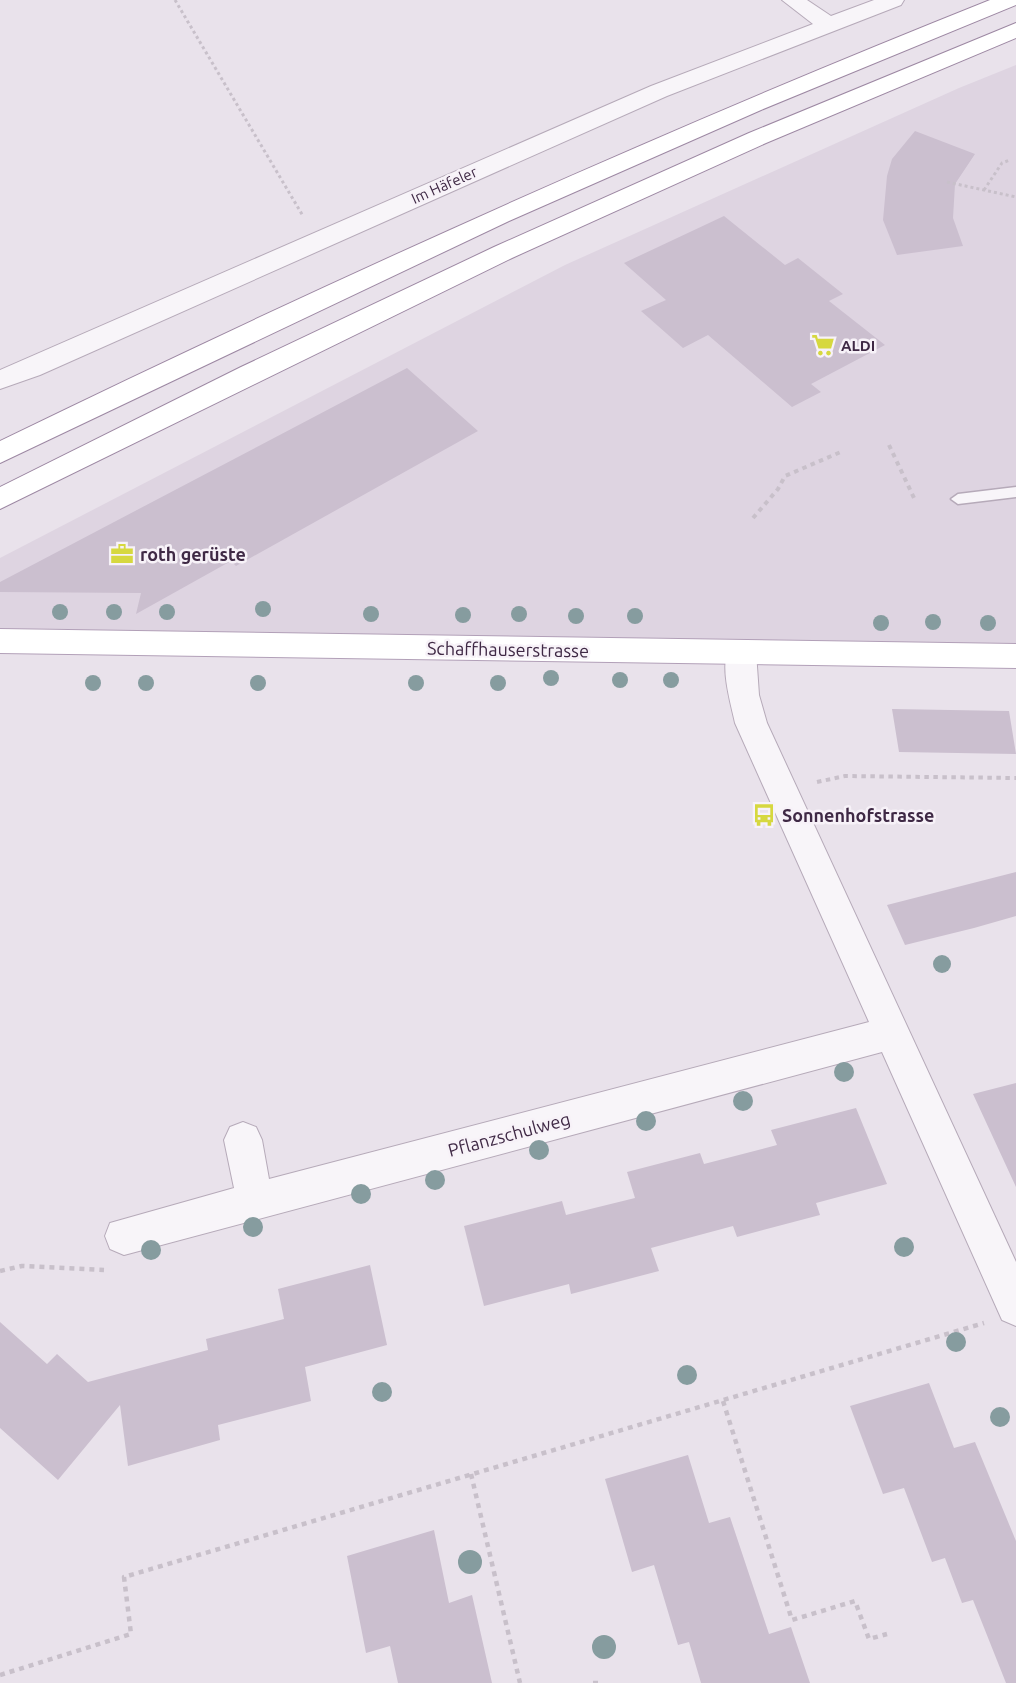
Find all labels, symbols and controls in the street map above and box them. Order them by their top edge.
street label: Im Häfeler [408,163,480,207]
supermarket icon: ALDI [810,332,836,358]
place label: ALDI [841,337,875,354]
office icon: roth gerüste [109,541,135,567]
place label: roth gerüste [140,544,246,564]
street label: Schaffhauserstrasse [427,638,589,660]
bus stop icon: Sonnenhofstrasse [751,802,777,828]
place label: Sonnenhofstrasse [782,805,934,825]
street label: Pflanzschulweg [446,1108,572,1160]

